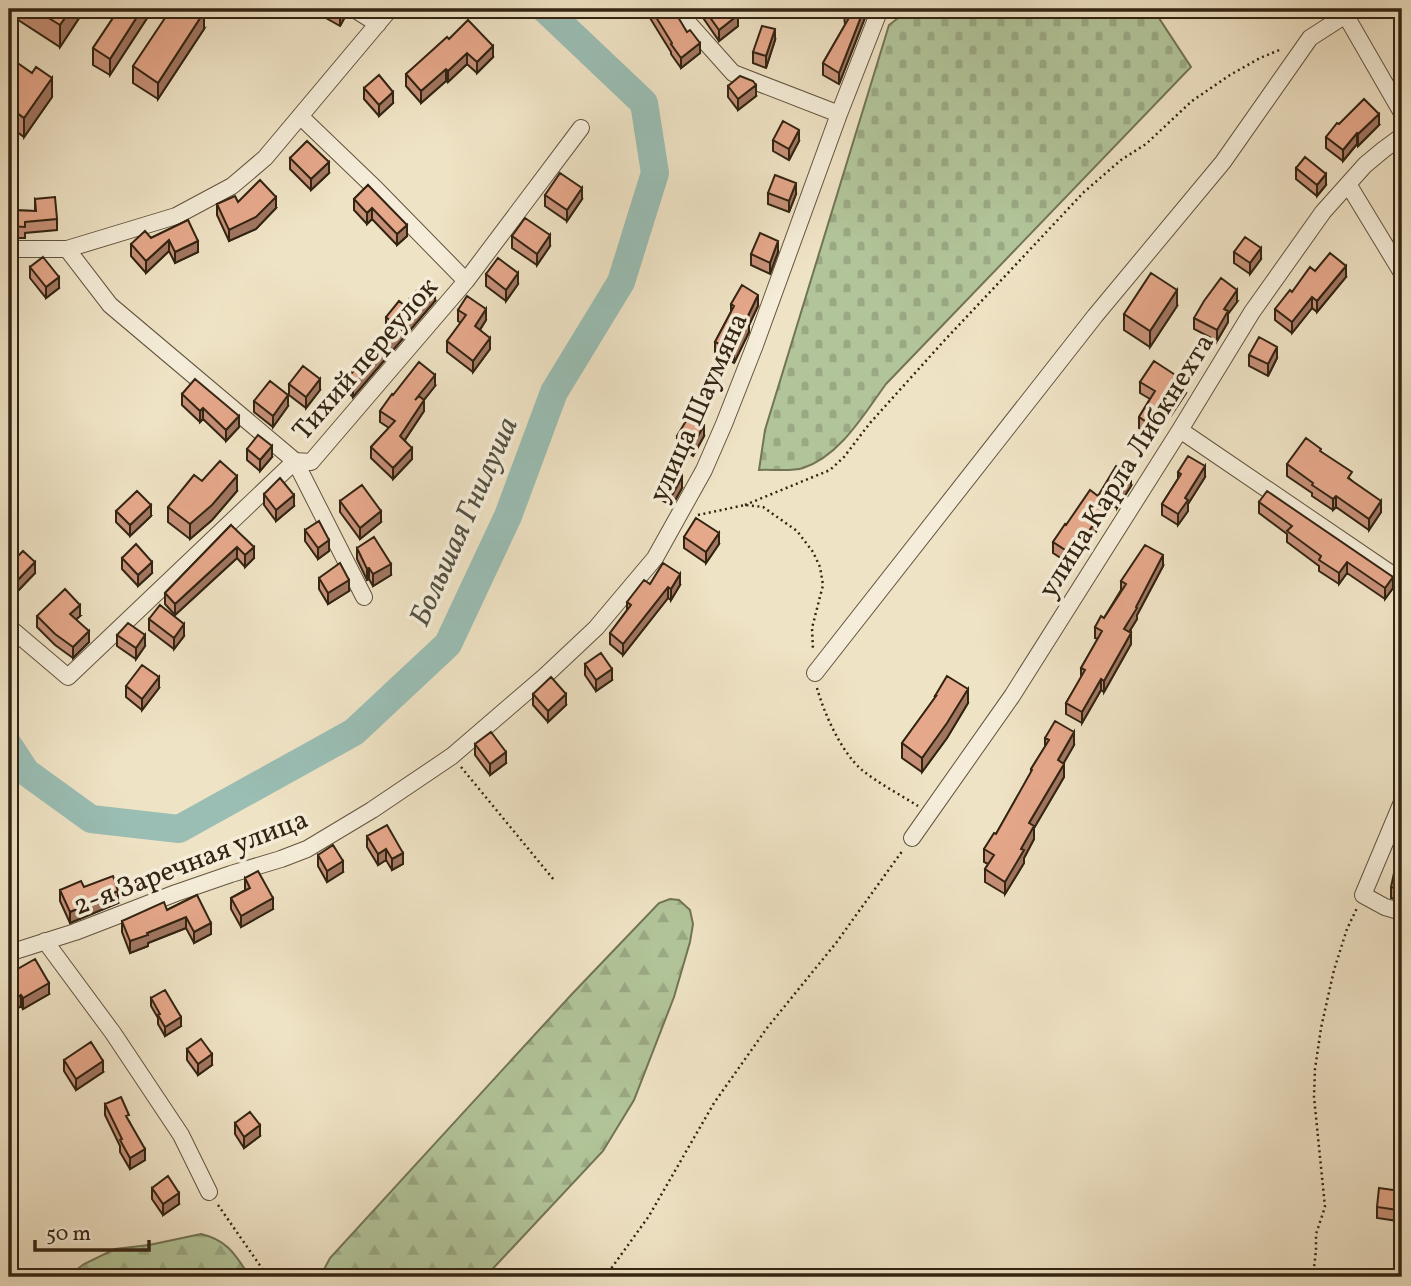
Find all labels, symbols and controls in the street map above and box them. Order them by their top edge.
street label: Тихий переулок [284,270,448,450]
street label: улица Шаумяна [640,307,759,509]
street label: улица Карла Либкнехта [1030,327,1225,606]
water label: Большая Гнилуша [400,411,530,633]
street label: 2-я Заречная улица [68,801,314,926]
scale bar [35,1209,149,1253]
text: 50 m [46,1220,91,1249]

